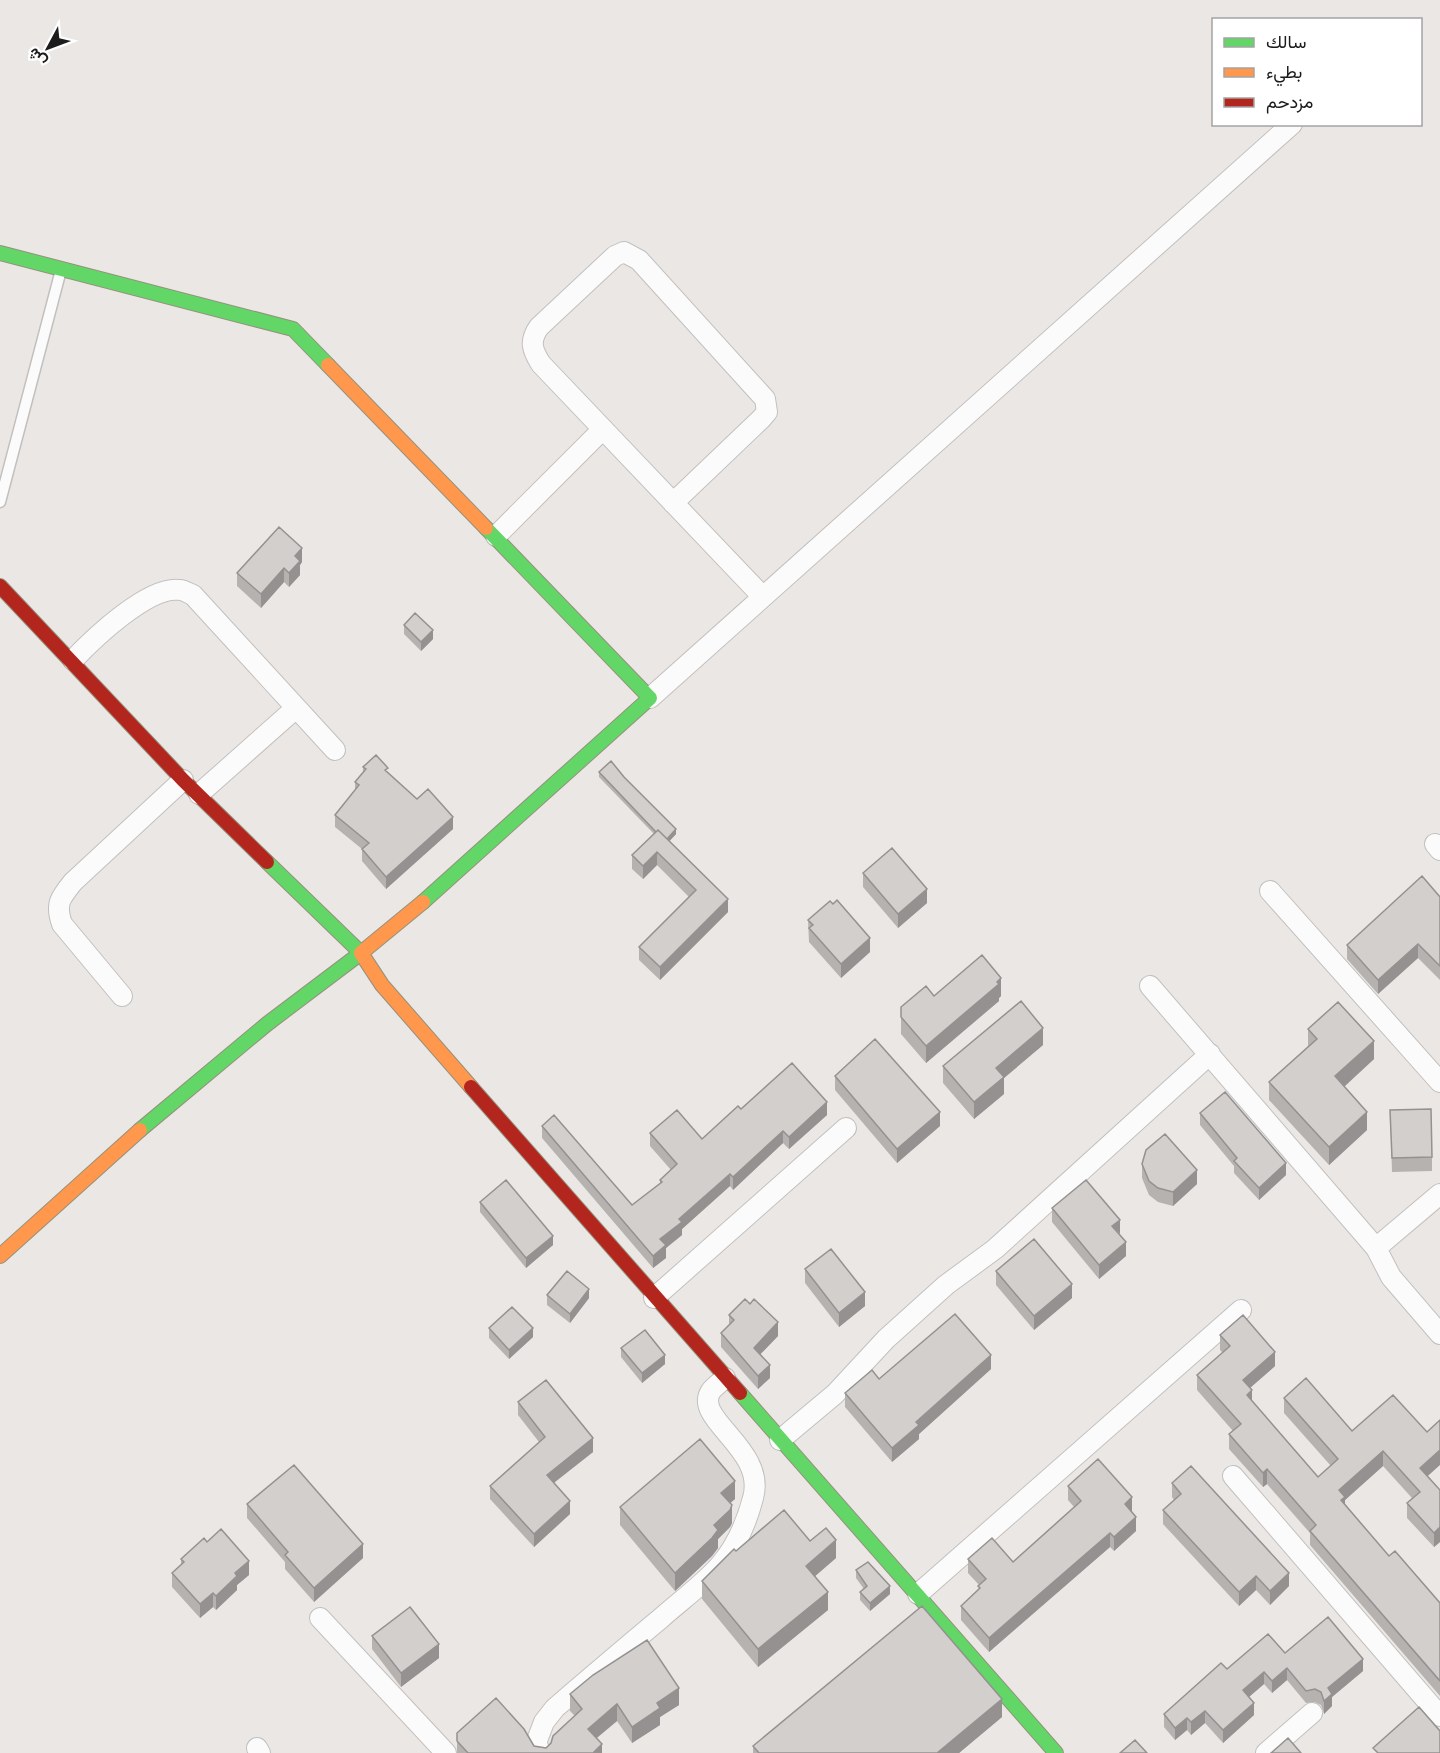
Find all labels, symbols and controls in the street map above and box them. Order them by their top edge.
north arrow [18,18,78,78]
legend [1212,18,1422,126]
text: سالك [1266,32,1306,52]
text: ش [24,44,51,70]
text: بطيء [1266,62,1302,87]
text: مزدحم [1266,92,1313,114]

